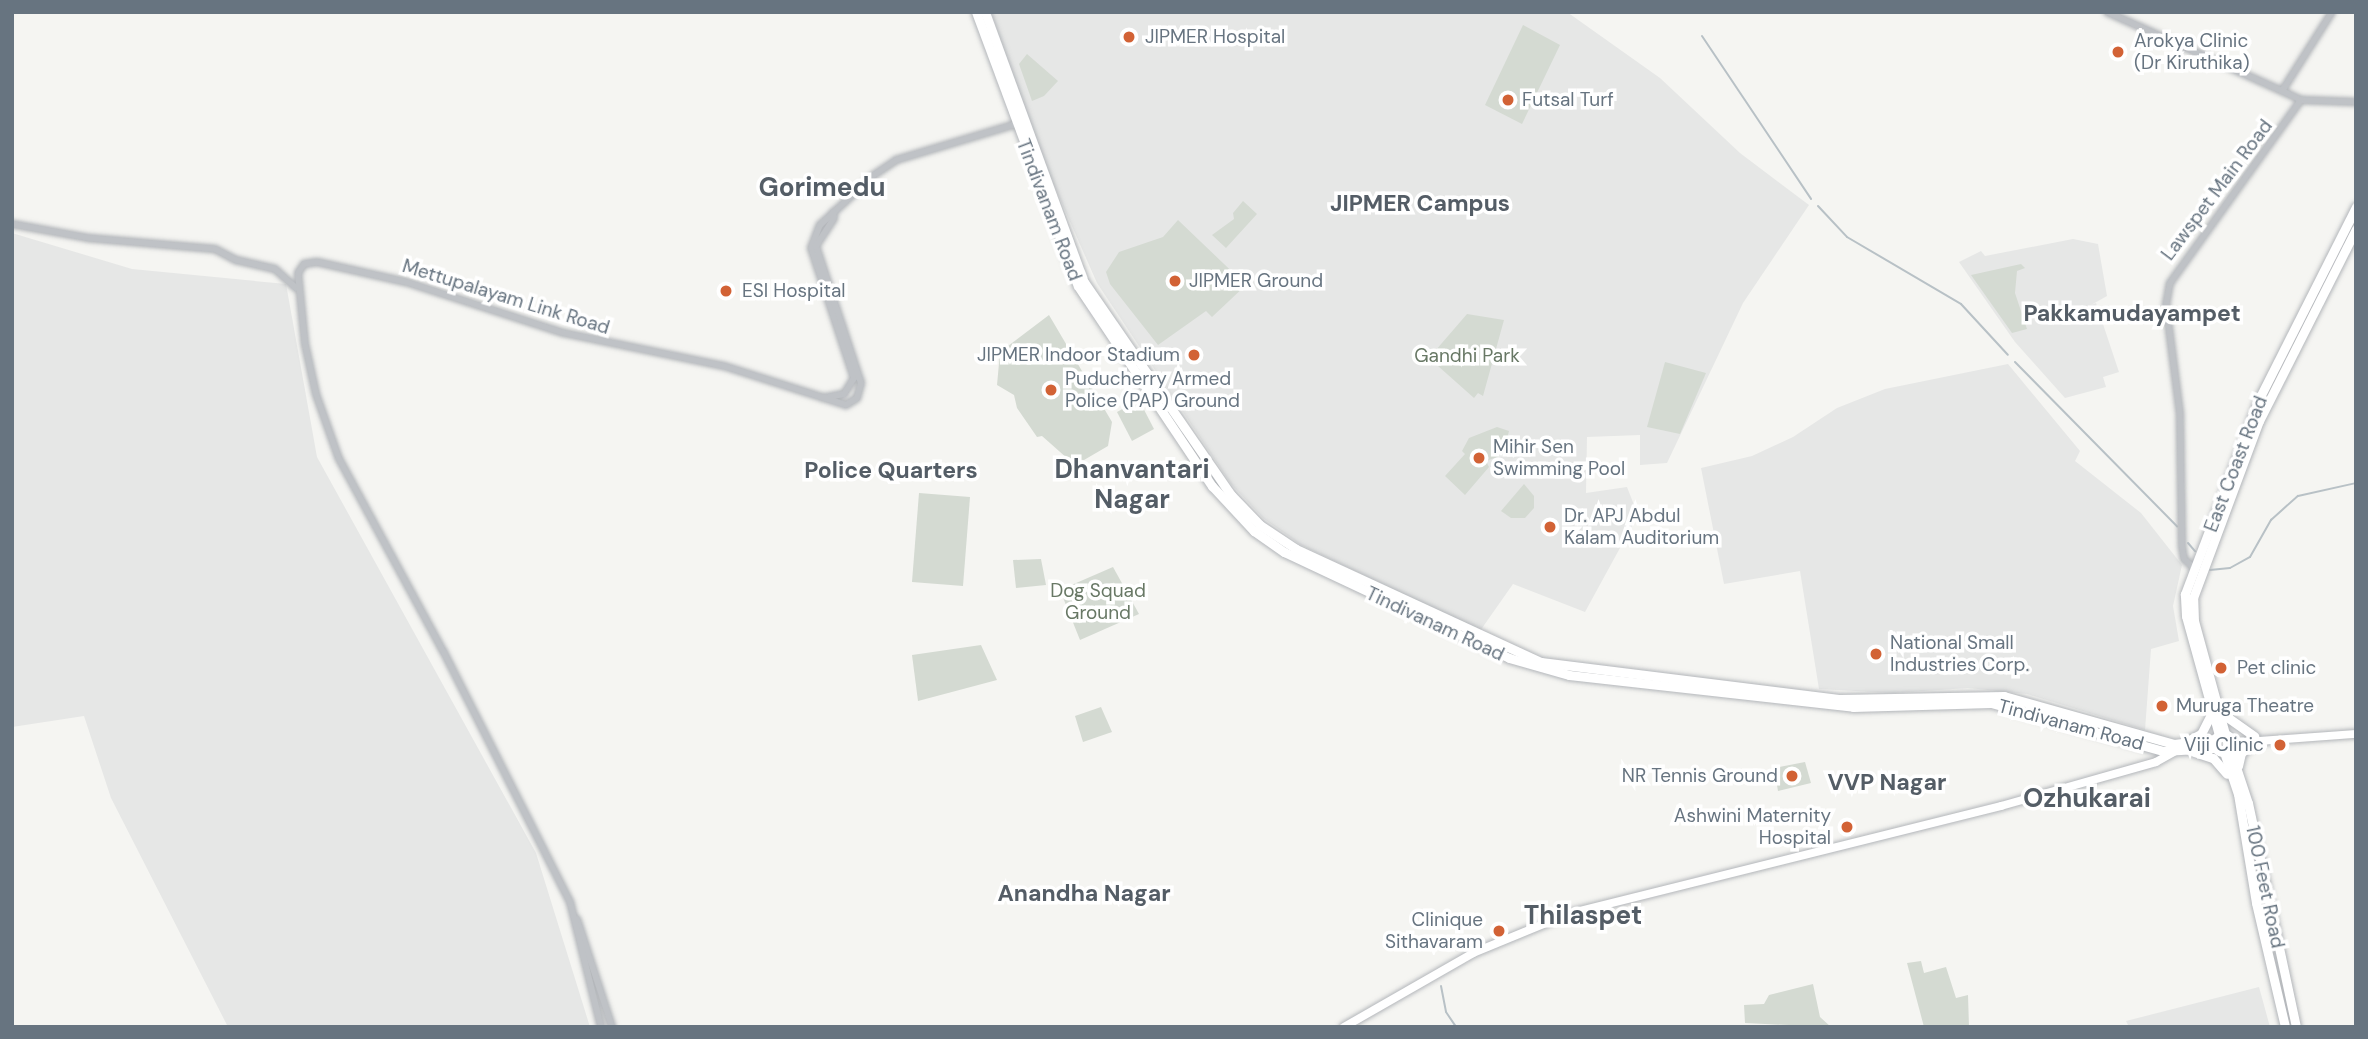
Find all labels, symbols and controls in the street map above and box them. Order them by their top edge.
place label: JIPMER Hospital [1145,26,1285,48]
marker: JIPMER Hospital [1119,27,1139,47]
place label: Arokya Clinic (Dr Kiruthika) [2134,30,2250,74]
marker: Arokya Clinic (Dr Kiruthika) [2108,42,2128,62]
place label: Futsal Turf [1522,89,1614,111]
marker: Futsal Turf [1500,92,1516,108]
street label: Lawspet Main Road [2157,115,2277,265]
street label: Tindivanam Road [1011,136,1087,284]
district label: Gorimedu [758,172,886,204]
district label: JIPMER Campus [1330,189,1510,217]
street label: Mettupalayam Link Road [400,255,612,339]
place label: JIPMER Ground [1189,270,1323,292]
marker: JIPMER Ground [1167,273,1183,289]
place label: ESI Hospital [742,280,845,302]
marker: ESI Hospital [716,281,736,301]
district label: Pakkamudayampet [2023,299,2241,327]
place label: JIPMER Indoor Stadium [977,344,1180,366]
park label: Gandhi Park [1414,345,1520,367]
marker: JIPMER Indoor Stadium [1186,347,1202,363]
place label: Puducherry Armed Police (PAP) Ground [1065,368,1240,412]
marker: Puducherry Armed Police (PAP) Ground [1043,382,1059,398]
street label: East Coast Road [2200,393,2272,535]
place label: Mihir Sen Swimming Pool [1493,436,1625,480]
marker: Mihir Sen Swimming Pool [1471,450,1487,466]
district label: Dhanvantari Nagar [1054,454,1210,516]
district label: Police Quarters [804,456,978,484]
place label: Dr. APJ Abdul Kalam Auditorium [1564,505,1719,549]
marker: Dr. APJ Abdul Kalam Auditorium [1542,519,1558,535]
park label: Dog Squad Ground [1050,580,1146,624]
street label: Tindivanam Road [1362,582,1508,666]
place label: National Small Industries Corp. [1890,632,2029,676]
marker: National Small Industries Corp. [1868,646,1884,662]
place label: Pet clinic [2237,657,2316,679]
marker: Pet clinic [2211,658,2231,678]
street label: Tindivanam Road [1996,695,2146,755]
place label: Muruga Theatre [2176,695,2314,717]
marker: Muruga Theatre [2154,698,2170,714]
place label: Viji Clinic [2184,734,2264,756]
marker: Viji Clinic [2270,735,2290,755]
place label: NR Tennis Ground [1622,765,1778,787]
marker: NR Tennis Ground [1784,768,1800,784]
district label: VVP Nagar [1828,768,1946,796]
district label: Ozhukarai [2023,783,2151,815]
place label: Ashwini Maternity Hospital [1674,805,1831,849]
marker: Ashwini Maternity Hospital [1837,817,1857,837]
street label: 100 Feet Road [2241,824,2289,950]
district label: Anandha Nagar [997,879,1171,907]
district label: Thilaspet [1524,900,1642,932]
place label: Clinique Sithavaram [1385,909,1483,953]
marker: Clinique Sithavaram [1489,921,1509,941]

